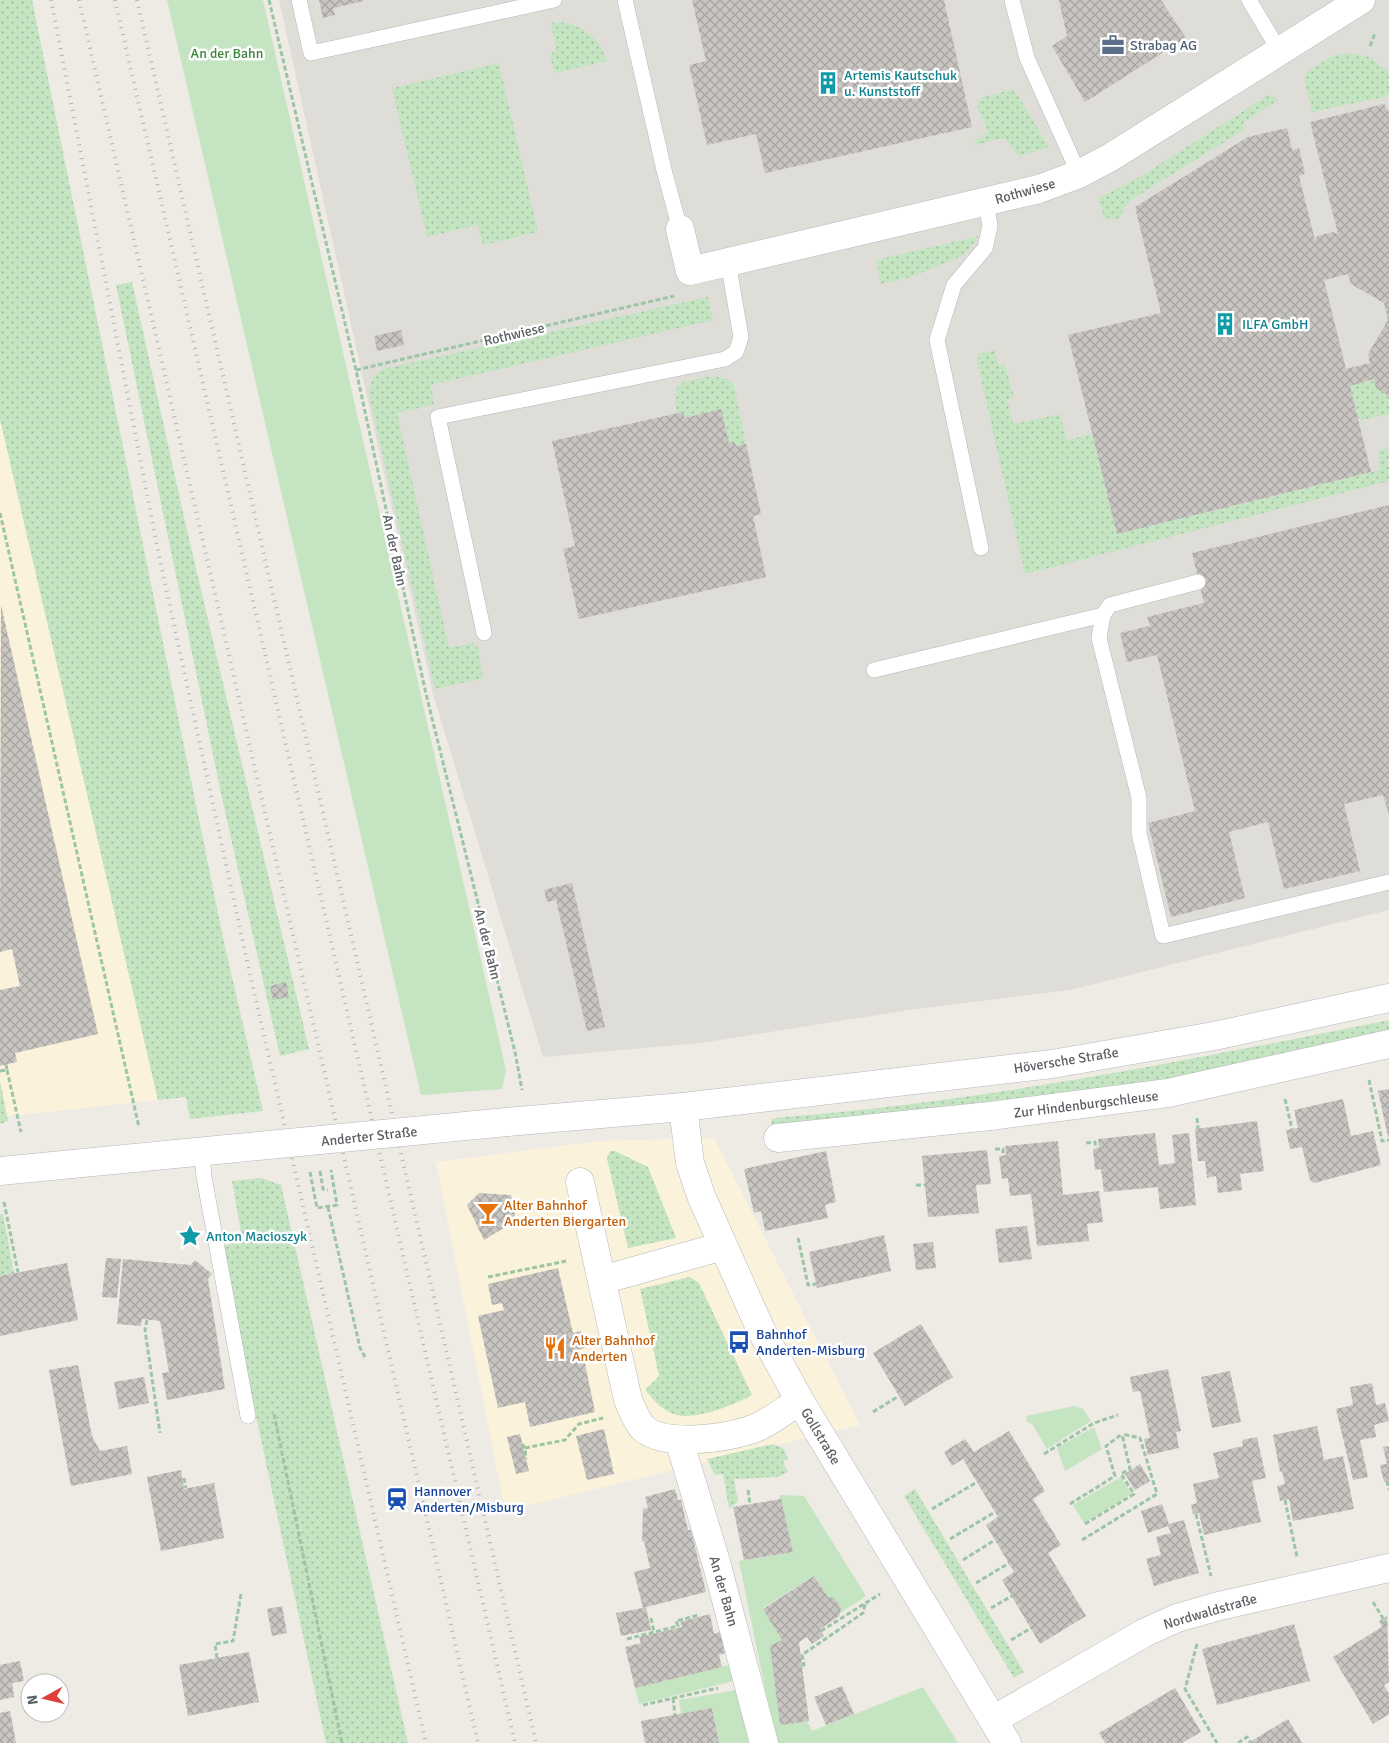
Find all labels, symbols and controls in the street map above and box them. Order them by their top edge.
office icon: Strabag AG [1100,32,1126,58]
place label: Strabag AG [1130,37,1197,54]
park label: An der Bahn [191,45,263,62]
place label: Artemis Kautschuk u. Kunststoff [844,67,957,100]
building icon: Artemis Kautschuk u. Kunststoff [815,70,841,96]
street label: Rothwiese [993,175,1057,208]
building icon: ILFA GmbH [1212,311,1238,337]
place label: ILFA GmbH [1242,316,1308,333]
street label: Rothwiese [482,319,546,350]
street label: An der Bahn [379,513,410,587]
street label: An der Bahn [470,907,505,981]
street label: Höversche Straße [1012,1044,1120,1077]
street label: Zur Hindenburgschleuse [1013,1087,1160,1122]
street label: Anderter Straße [320,1123,418,1150]
place label: Alter Bahnhof Anderten Biergarten [504,1197,626,1230]
bar icon: Alter Bahnhof Anderten Biergarten [475,1200,501,1226]
place icon: Anton Macioszyk [177,1223,203,1249]
place label: Anton Macioszyk [206,1228,307,1245]
place label: Bahnhof Anderten-Misburg [756,1326,865,1359]
bus stop icon: Bahnhof Anderten-Misburg [726,1329,752,1355]
place label: Alter Bahnhof Anderten [572,1332,656,1365]
restaurant icon: Alter Bahnhof Anderten [542,1335,568,1361]
street label: Gollstraße [797,1405,844,1468]
place label: Hannover Anderten/Misburg [414,1483,524,1516]
station icon: Hannover Anderten/Misburg [384,1486,410,1512]
street label: An der Bahn [705,1554,742,1628]
street label: Nordwaldstraße [1161,1590,1259,1633]
north arrow [20,1673,70,1723]
text: N [24,1694,42,1706]

